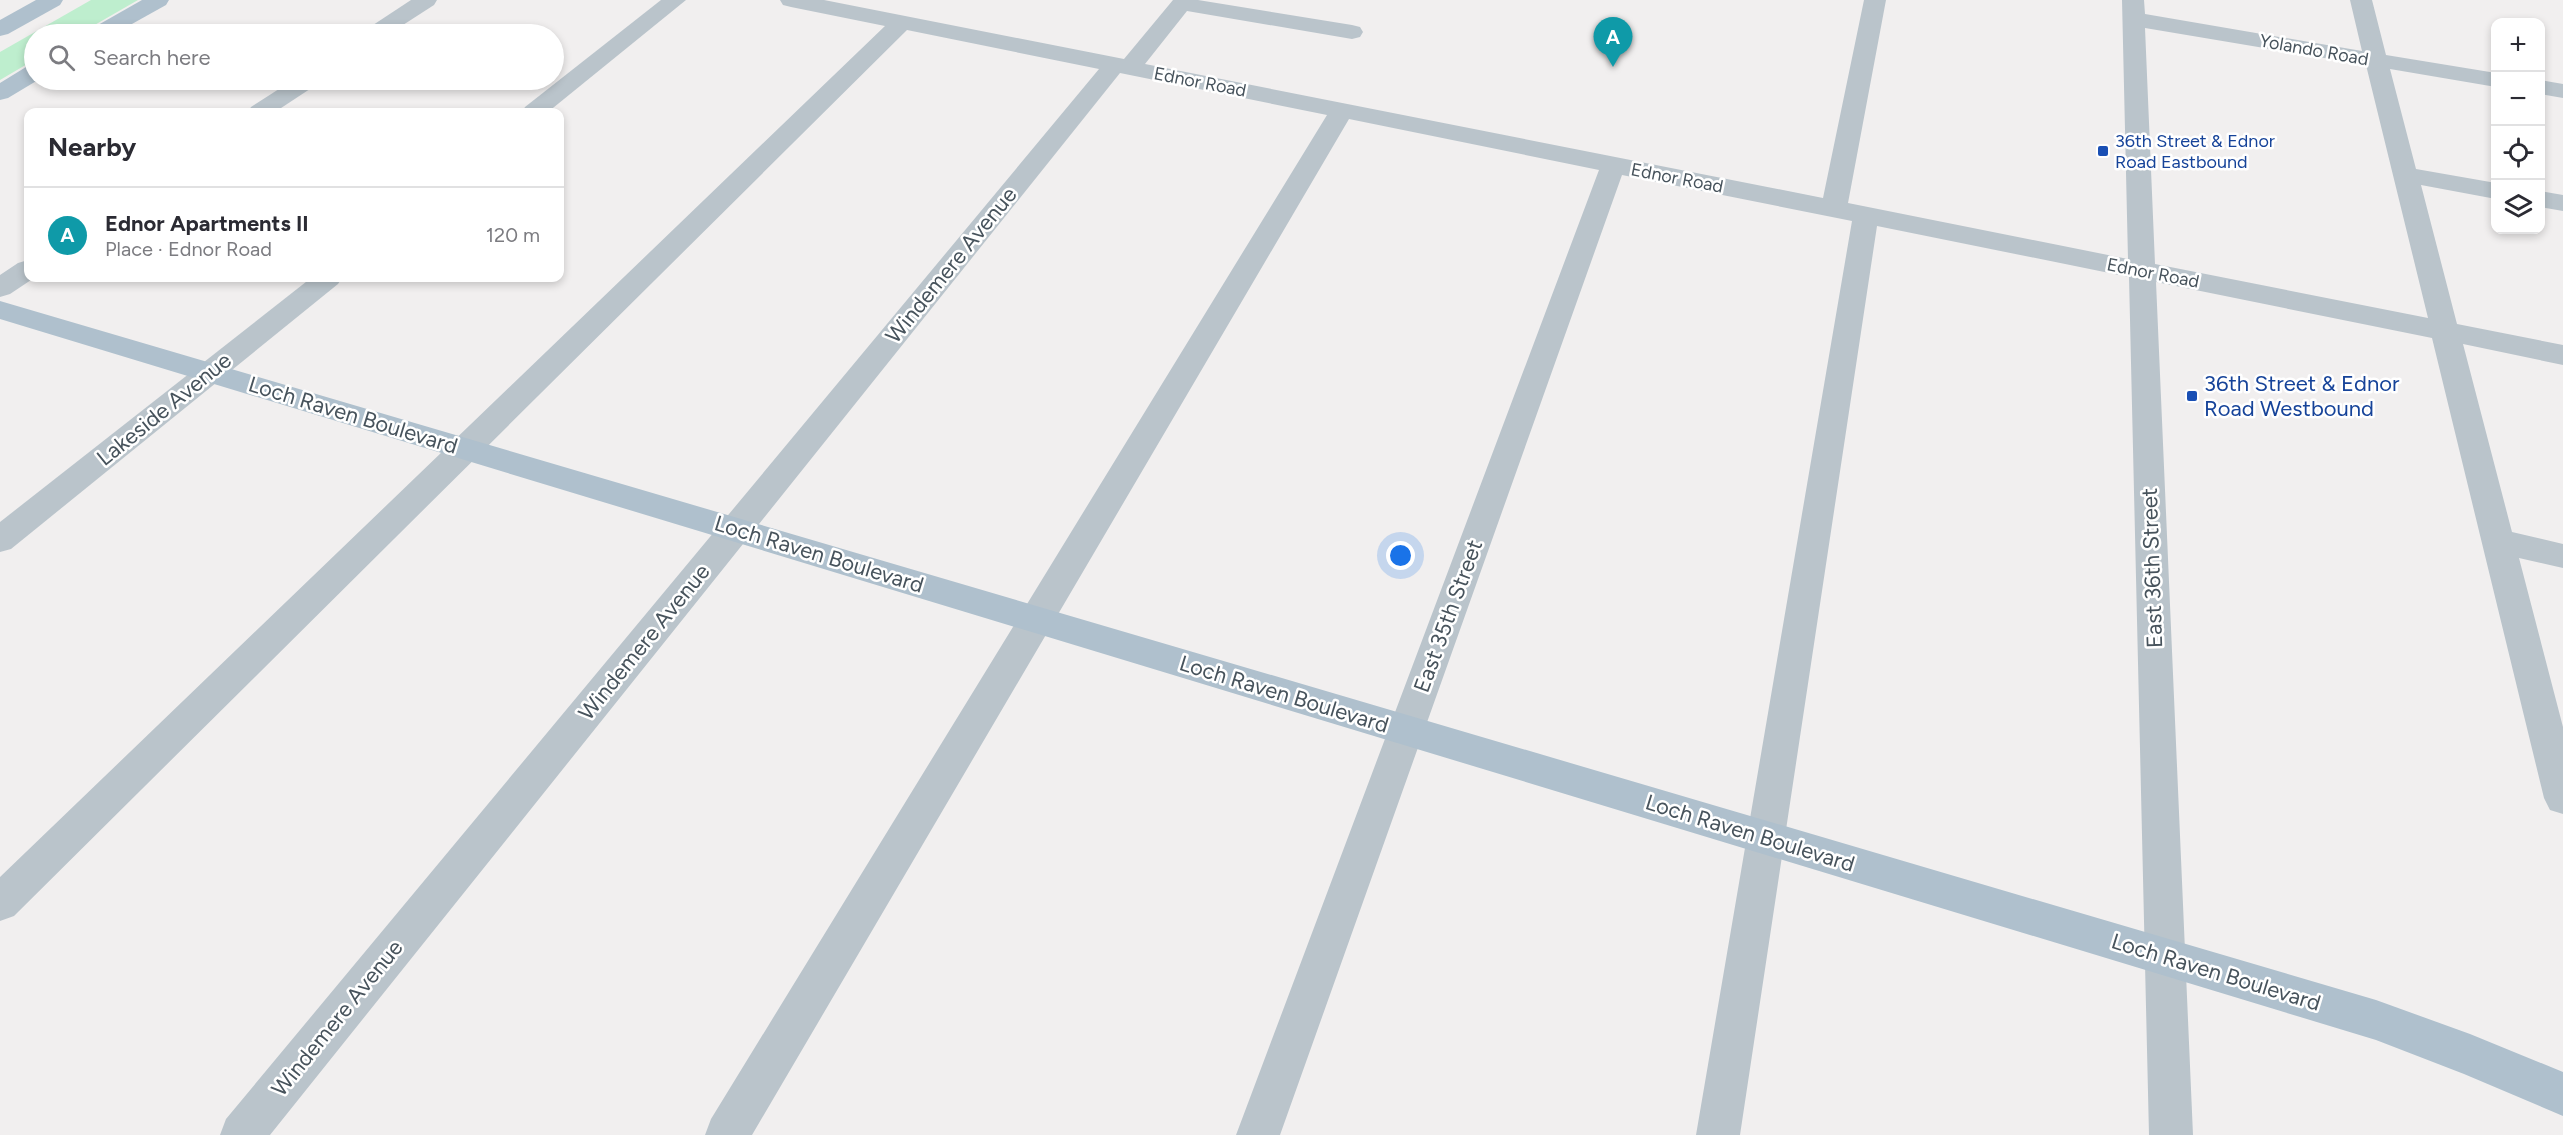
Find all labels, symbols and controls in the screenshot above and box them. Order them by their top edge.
pin: A [1594,17,1632,67]
map controls [2491,18,2545,234]
button: + [2491,18,2545,72]
search box [24,24,564,90]
street label: Yolando Road [2258,30,2370,70]
icon: search [45,41,78,74]
text: Search here [93,44,211,71]
street label: Ednor Road [1152,62,1248,102]
button: − [2491,72,2545,126]
button: locate [2491,126,2545,180]
place label: 36th Street & Ednor Road Eastbound [2115,130,2275,173]
text: Nearby [48,131,136,163]
marker: 36th Street & Ednor Road Eastbound [2096,144,2110,158]
street label: Ednor Road [1629,158,1725,198]
button: layers [2491,180,2545,234]
street label: Windemere Avenue [880,181,1022,349]
text: Ednor Apartments II [105,210,309,237]
text: A [60,223,75,247]
text: 120 m [486,223,540,247]
text: Place · Ednor Road [105,237,272,261]
street label: Ednor Road [2105,253,2201,293]
street label: Lakeside Avenue [91,347,237,471]
street label: Loch Raven Boulevard [245,370,461,460]
place label: 36th Street & Ednor Road Westbound [2204,370,2400,422]
marker: 36th Street & Ednor Road Westbound [2185,389,2199,403]
street label: East 36th Street [2136,487,2168,649]
street label: Loch Raven Boulevard [711,509,927,599]
street label: East 35th Street [1408,536,1488,696]
your location [1386,541,1415,570]
street label: Windemere Avenue [573,558,715,726]
street label: Loch Raven Boulevard [1176,649,1392,739]
street label: Loch Raven Boulevard [1642,788,1858,878]
street label: Loch Raven Boulevard [2108,927,2324,1017]
street label: Windemere Avenue [266,934,408,1102]

